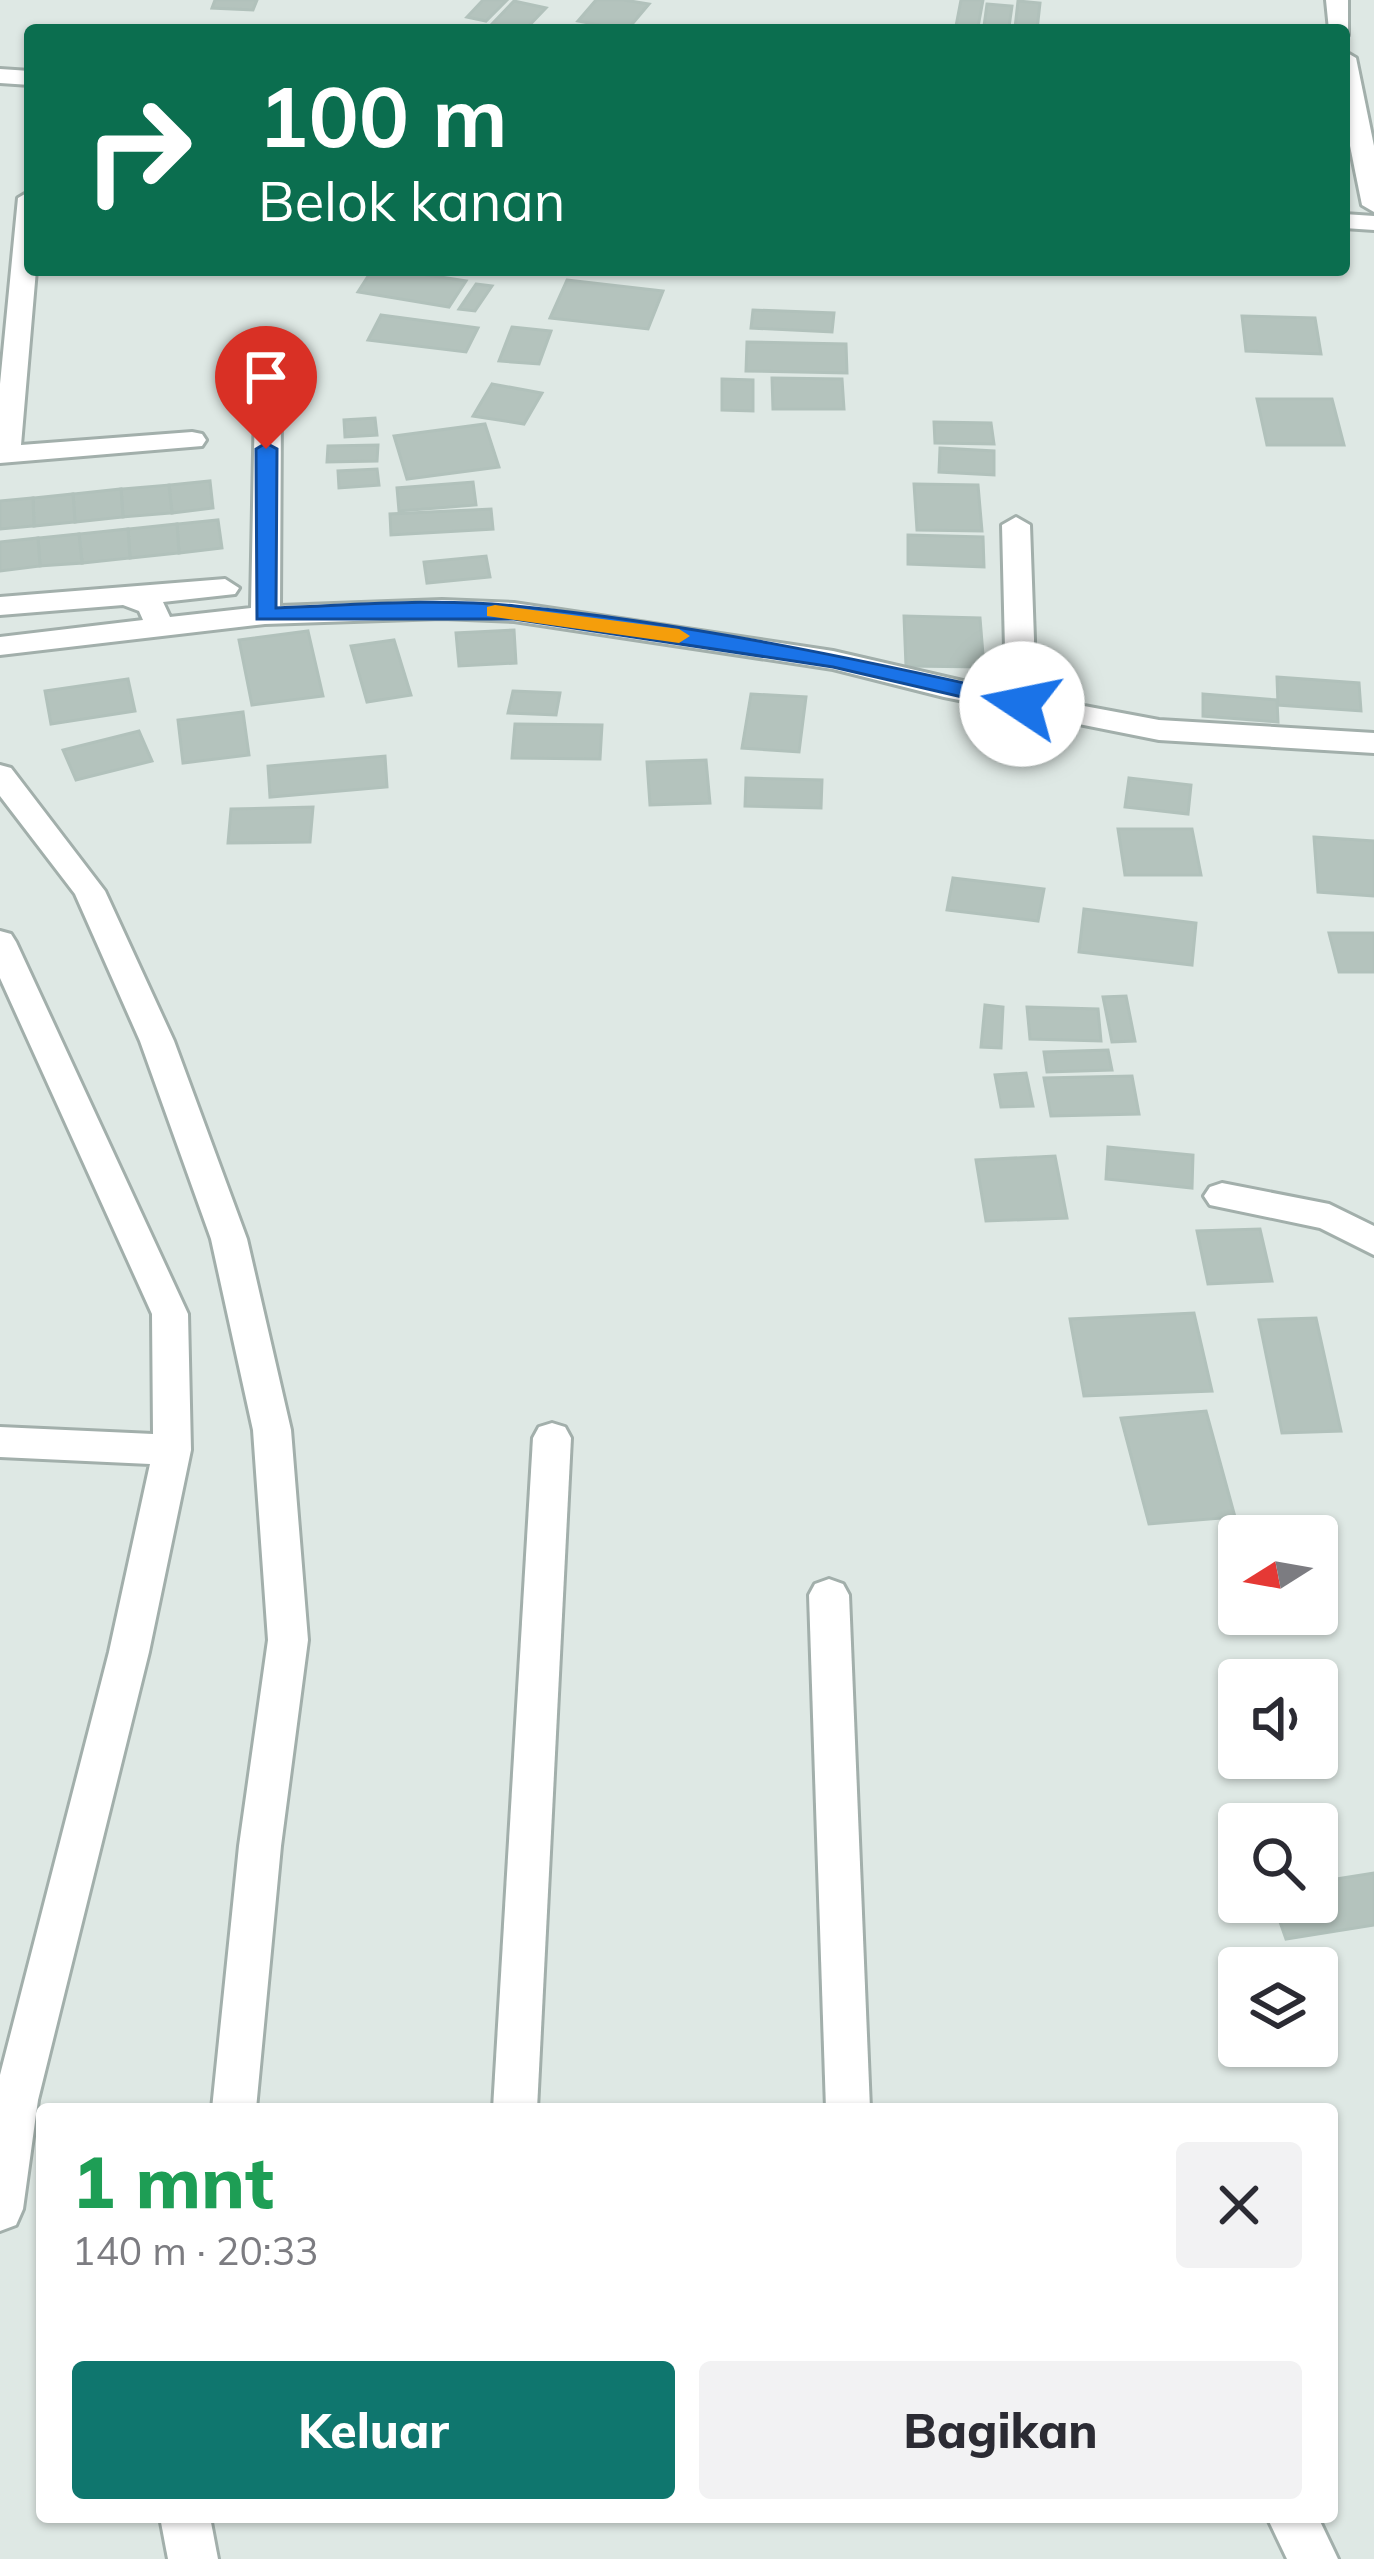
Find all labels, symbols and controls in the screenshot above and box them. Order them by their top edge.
text: 100 m [258,63,508,168]
icon: right [60,72,216,228]
text: Belok kanan [258,167,565,235]
pin [215,326,317,449]
icon: arrive [233,344,299,410]
position arrow [959,641,1085,767]
north arrow [1218,1515,1338,1635]
map controls [1218,1515,1338,2067]
button: sound [1218,1659,1338,1779]
button: search [1218,1803,1338,1923]
button: layers [1218,1947,1338,2067]
text: 1 mnt [72,2136,274,2226]
button: close [1176,2142,1302,2268]
text: 140 m · 20:33 [72,2226,318,2275]
button: Keluar [72,2361,675,2499]
button: Bagikan [699,2361,1302,2499]

